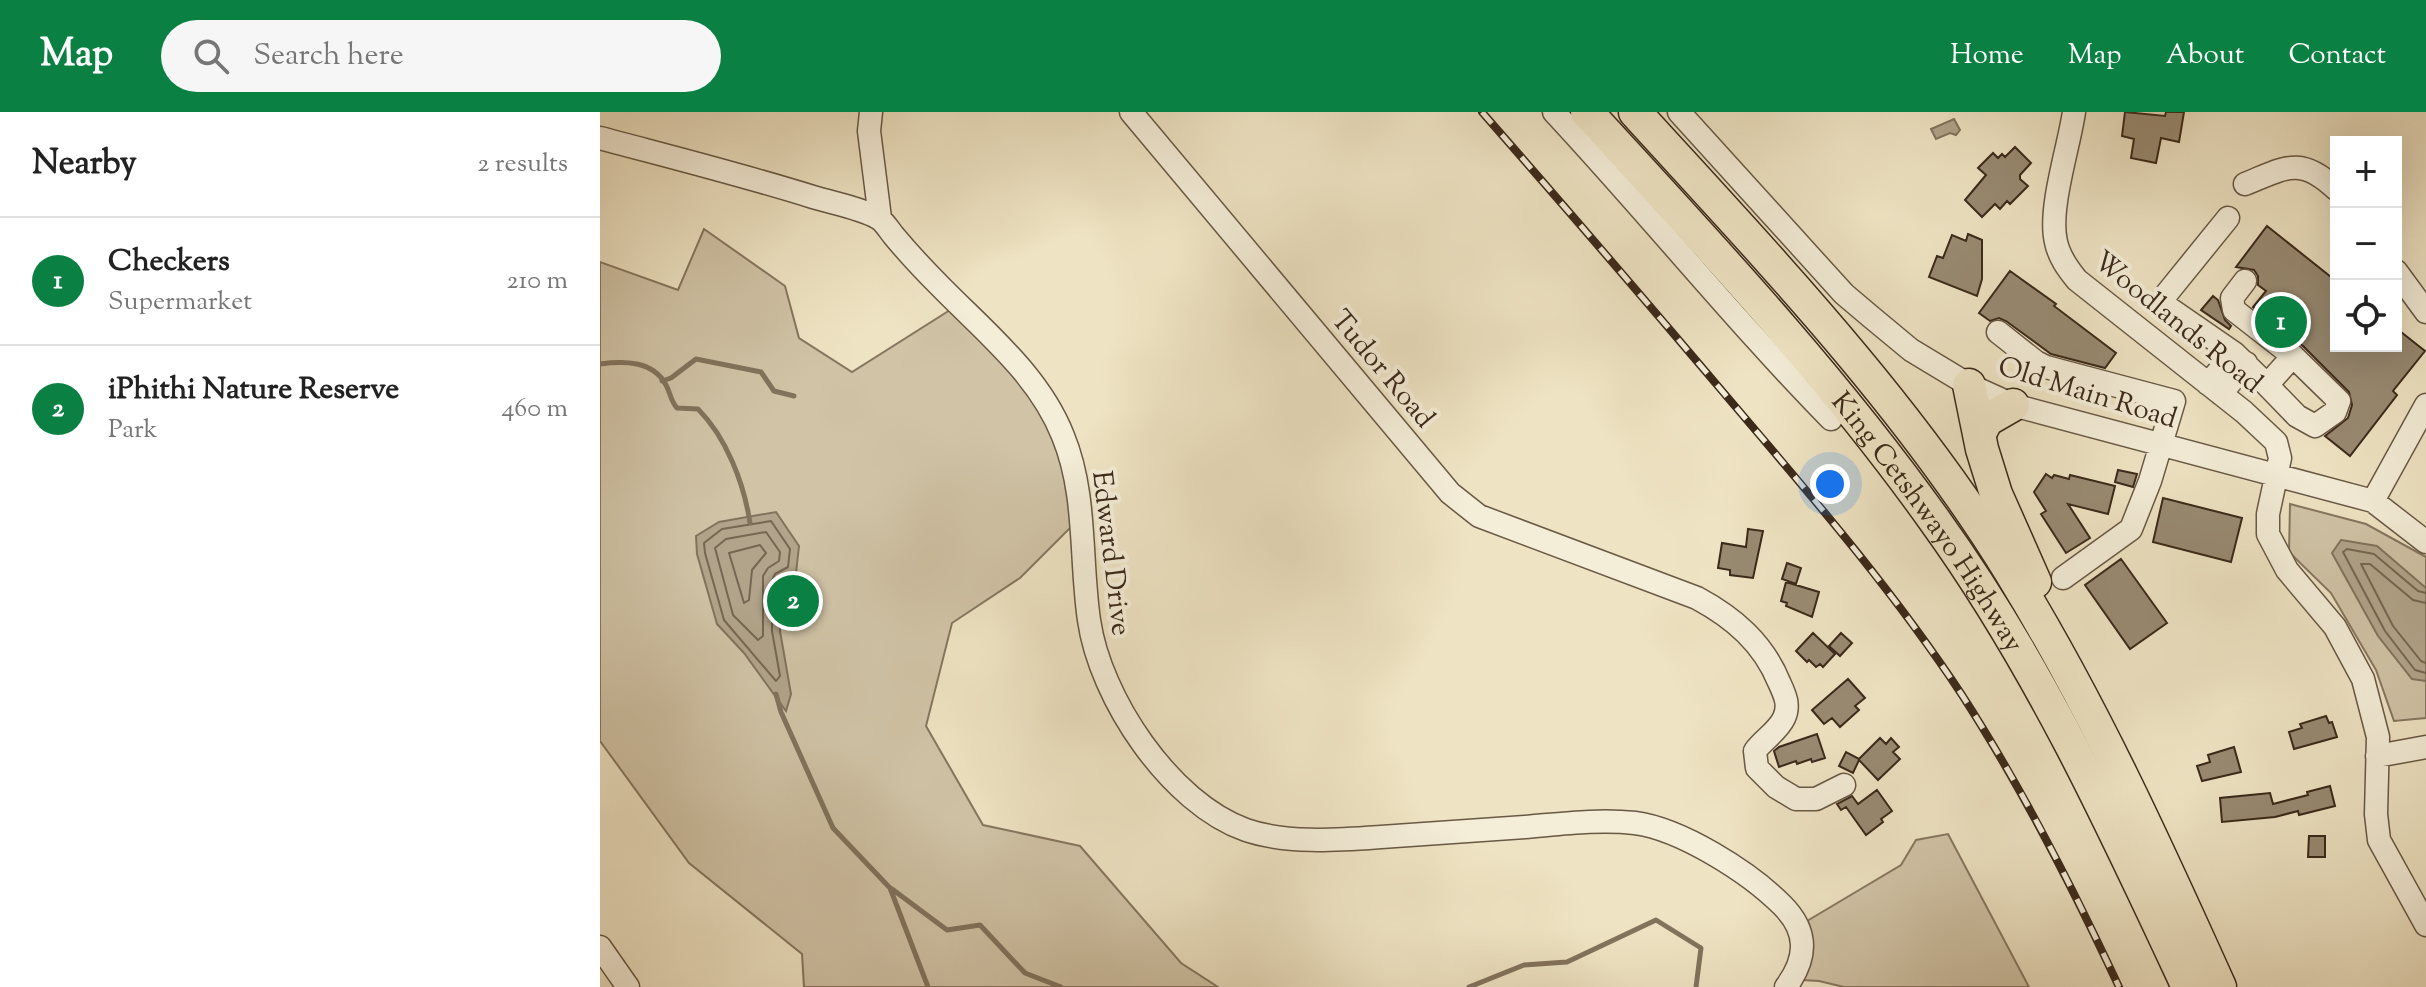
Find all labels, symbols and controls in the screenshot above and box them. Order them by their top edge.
search box [161,20,721,92]
text: Map [40,29,113,83]
icon: search [189,34,233,78]
text: Search here [253,35,404,78]
text: Home [1950,36,2024,76]
text: Map [2068,36,2122,76]
text: About [2166,36,2244,76]
text: Contact [2288,36,2386,76]
map controls [2330,136,2402,352]
button: + [2330,136,2402,208]
text: Nearby [32,140,137,189]
text: 2 results [477,146,568,183]
button: − [2330,208,2402,280]
text: Checkers [108,241,230,284]
street label: Woodlands Road [2084,242,2270,404]
text: 1 [54,263,62,300]
text: 210 m [506,263,568,300]
button: locate [2330,280,2402,352]
text: Supermarket [108,284,252,321]
pin: 1 [2255,292,2307,352]
street label: Tudor Road [1320,302,1443,438]
street label: Old Main Road [1993,348,2182,440]
text: iPhithi Nature Reserve [108,369,399,412]
street label: King Cetshwayo Highway [1820,384,2032,660]
text: 2 [52,391,64,428]
text: 460 m [501,391,568,428]
text: Park [108,412,158,449]
your location [1810,464,1850,504]
street label: Edward Drive [1080,469,1140,638]
pin: 2 [767,571,819,631]

